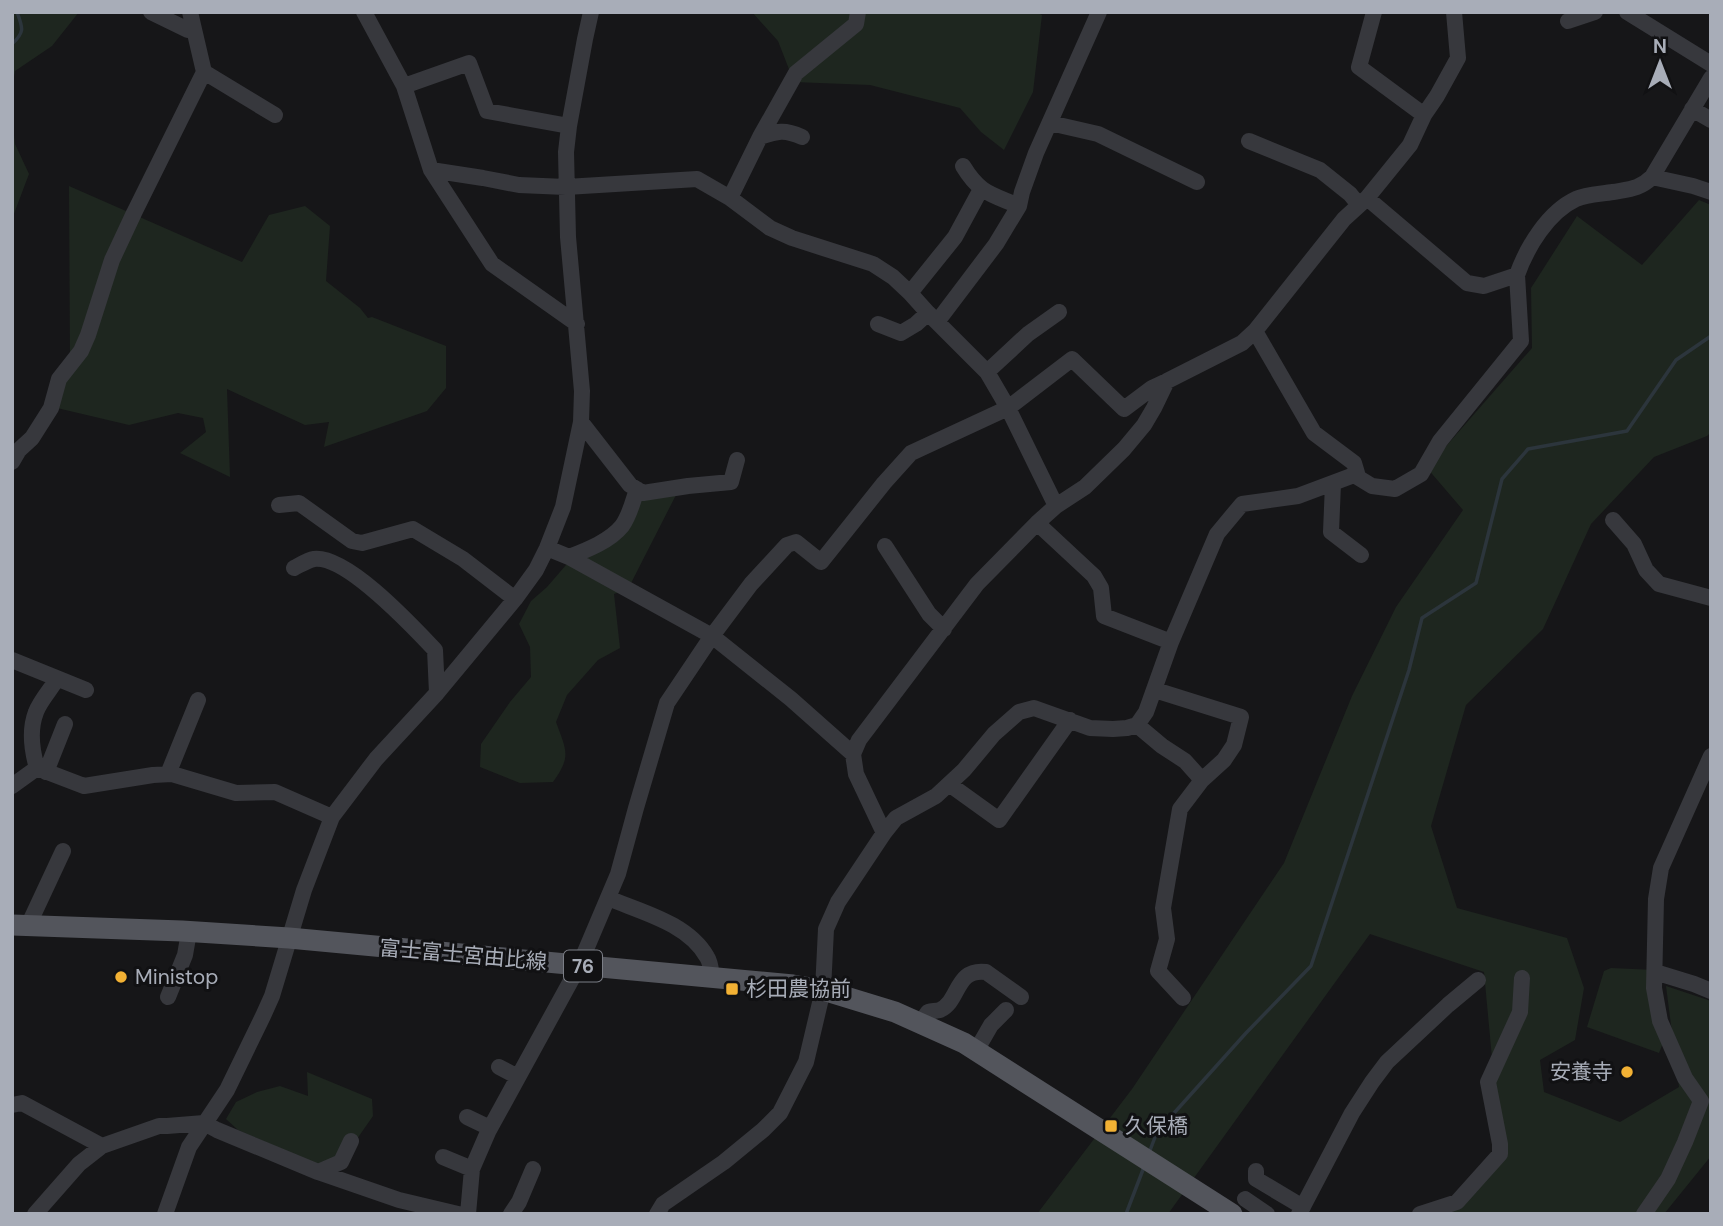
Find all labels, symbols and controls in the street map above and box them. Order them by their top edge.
north arrow [1625,28,1695,98]
text: N [1653,34,1667,59]
street label: 富士富士宮由比線 [378,934,548,976]
road number: 76 [564,950,602,982]
place label: Ministop [135,963,218,991]
marker: Ministop [113,969,129,985]
place label: 杉田農協前 [746,975,851,1003]
marker: 杉田農協前 [724,981,740,997]
place label: 安養寺 [1550,1058,1613,1086]
marker: 安養寺 [1619,1064,1635,1080]
place label: 久保橋 [1125,1112,1188,1140]
marker: 久保橋 [1103,1118,1119,1134]

